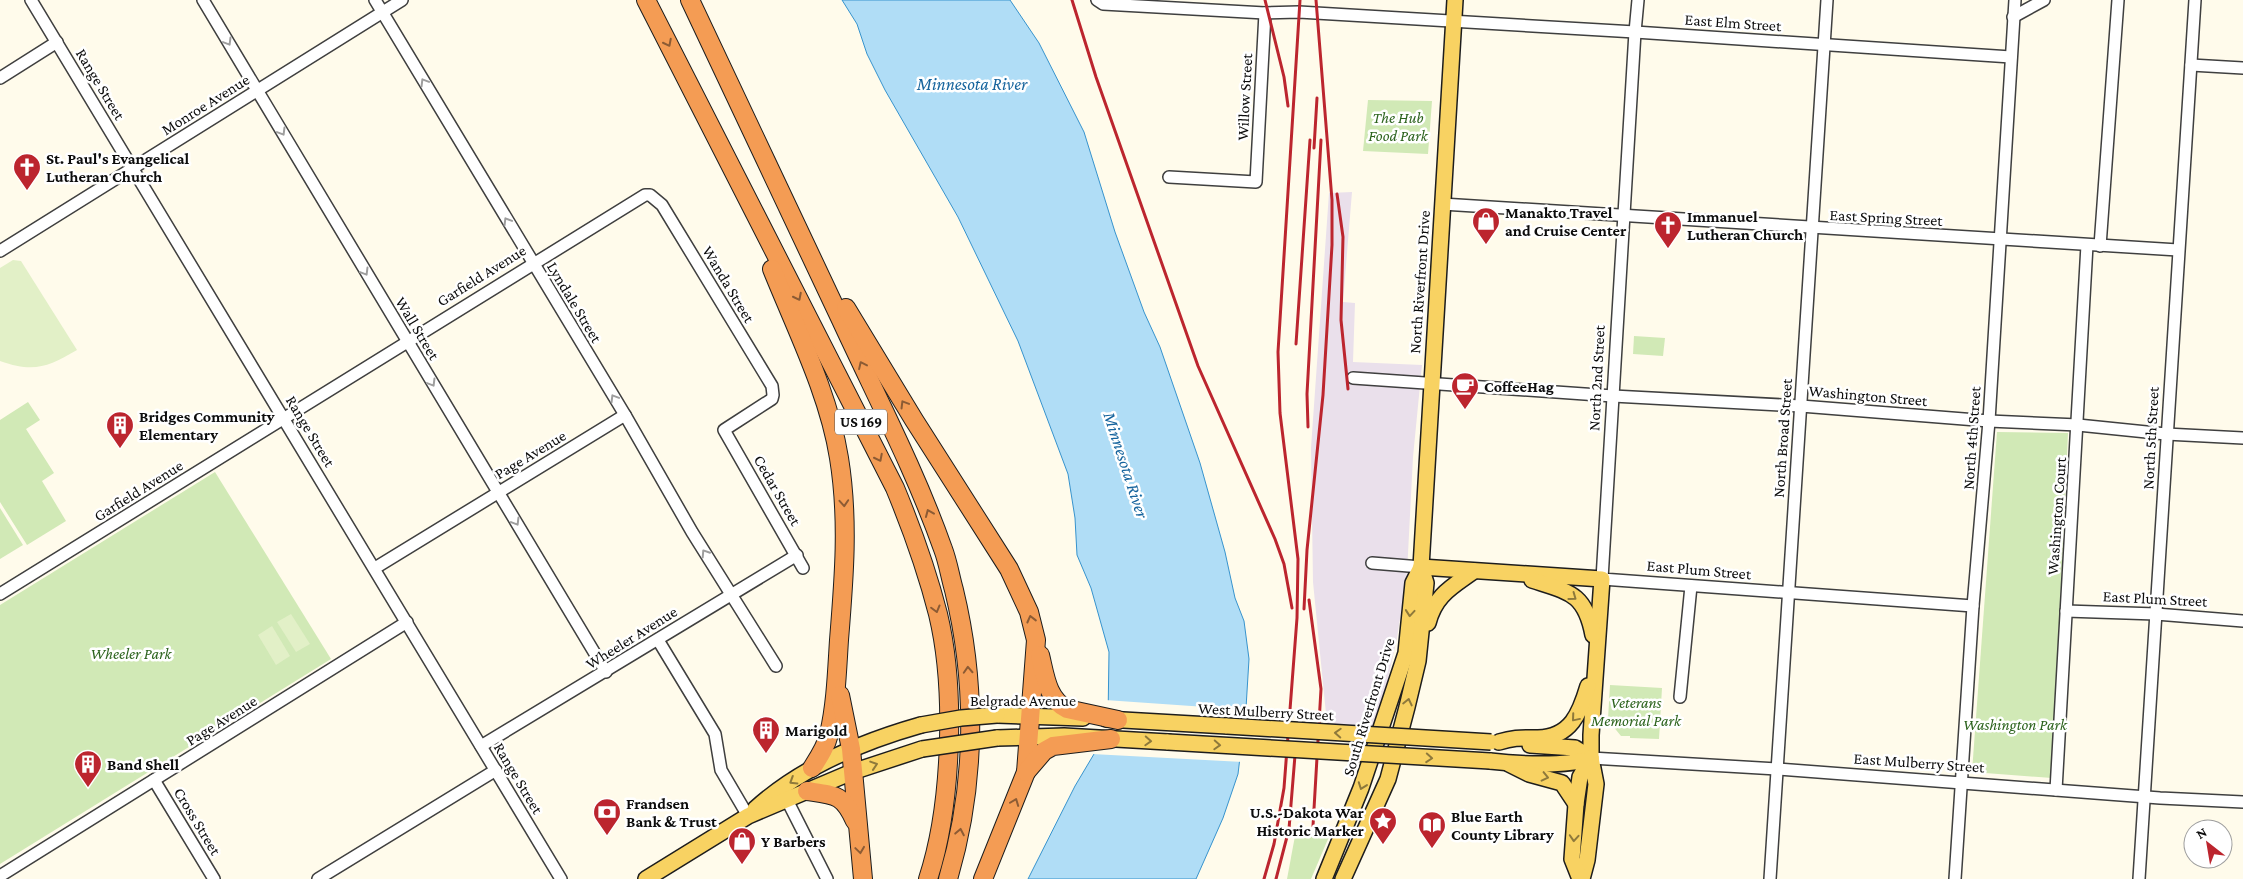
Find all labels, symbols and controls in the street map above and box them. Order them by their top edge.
street label: East Elm Street [1684,11,1783,34]
one-way arrow [222,36,232,45]
one-way arrow [662,38,672,47]
street label: Range Street [72,46,129,124]
street label: Willow Street [1234,52,1255,141]
street label: Monroe Avenue [158,71,252,138]
water label: Minnesota River [916,74,1028,94]
one-way arrow [421,78,431,87]
park label: The Hub Food Park [1368,109,1429,144]
one-way arrow [275,127,285,136]
place label: St. Paul's Evangelical Lutheran Church [46,150,189,185]
church icon: St. Paul's Evangelical Lutheran Church [12,152,42,191]
place label: Manakto Travel and Cruise Center [1505,204,1627,239]
shop icon: Manakto Travel and Cruise Center [1471,206,1501,245]
street label: East Spring Street [1829,206,1944,230]
place label: Immanuel Lutheran Church [1687,208,1803,243]
street label: North Riverfront Drive [1406,210,1433,354]
church icon: Immanuel Lutheran Church [1653,210,1683,249]
one-way arrow [504,218,514,227]
street label: Garfield Avenue [434,241,529,310]
street label: Wanda Street [699,243,758,326]
street label: Lyndale Street [543,259,606,347]
one-way arrow [359,266,369,275]
one-way arrow [792,292,802,301]
street label: Wall Street [392,294,443,363]
street label: North 2nd Street [1585,324,1608,431]
one-way arrow [857,361,868,370]
cafe icon: CoffeeHag [1450,371,1480,410]
one-way arrow [425,377,435,386]
street label: North Broad Street [1770,377,1795,498]
place label: CoffeeHag [1484,378,1554,395]
street label: Washington Street [1808,382,1929,410]
street label: North 4th Street [1959,385,1984,490]
street label: North 5th Street [2139,386,2162,490]
street label: Range Street [282,393,339,471]
one-way arrow [611,394,621,403]
one-way arrow [901,401,911,410]
place label: Bridges Community Elementary [139,408,275,443]
water label: Minnesota River [1099,408,1153,521]
building icon: Bridges Community Elementary [105,410,135,449]
road number: US 169 [835,410,887,434]
street label: Page Avenue [492,427,569,483]
street label: Cedar Street [751,452,805,529]
one-way arrow [873,452,883,461]
street label: Garfield Avenue [91,456,186,525]
street label: Washington Court [2044,456,2070,576]
one-way arrow [838,499,849,507]
one-way arrow [924,509,935,518]
one-way arrow [510,516,520,525]
one-way arrow [702,549,712,558]
street label: East Plum Street [1646,556,1753,583]
street label: East Plum Street [2102,587,2208,610]
one-way arrow [1567,591,1577,600]
street label: Wheeler Avenue [582,603,680,672]
one-way arrow [930,605,941,614]
one-way arrow [1405,609,1416,617]
one-way arrow [1026,614,1037,623]
street label: South Riverfront Drive [1339,636,1398,778]
park label: Wheeler Park [91,645,172,662]
one-way arrow [962,666,973,674]
street label: Page Avenue [183,692,260,750]
street label: Belgrade Avenue [970,692,1076,710]
park label: Veterans Memorial Park [1590,694,1682,729]
one-way arrow [1402,698,1413,707]
street label: West Mulberry Street [1198,699,1335,725]
one-way arrow [1573,712,1581,721]
building icon: Marigold [751,715,781,754]
park label: Washington Park [1963,716,2068,734]
place label: Marigold [785,722,848,739]
one-way arrow [1334,727,1342,738]
one-way arrow [1144,735,1152,746]
one-way arrow [1213,739,1221,750]
street label: Range Street [490,740,547,818]
building icon: Band Shell [73,749,103,788]
street label: East Mulberry Street [1853,749,1986,777]
one-way arrow [1426,752,1434,763]
place label: Band Shell [107,756,180,773]
one-way arrow [869,760,878,770]
one-way arrow [1541,771,1550,782]
one-way arrow [789,774,798,784]
one-way arrow [1358,781,1368,790]
street label: Cross Street [171,784,225,859]
place label: Frandsen Bank & Trust [626,795,717,830]
bank icon: Frandsen Bank & Trust [592,797,622,836]
one-way arrow [1009,798,1019,806]
place label: U.S.-Dakota War Historic Marker [1250,804,1365,839]
place icon: U.S.-Dakota War Historic Marker [1368,806,1398,845]
place label: Blue Earth County Library [1451,808,1554,843]
library icon: Blue Earth County Library [1417,810,1447,849]
north arrow [2183,819,2233,869]
text: N [2193,823,2210,842]
shop icon: Y Barbers [727,826,757,865]
one-way arrow [954,827,965,836]
place label: Y Barbers [761,833,826,850]
one-way arrow [1568,834,1579,842]
one-way arrow [854,846,865,854]

